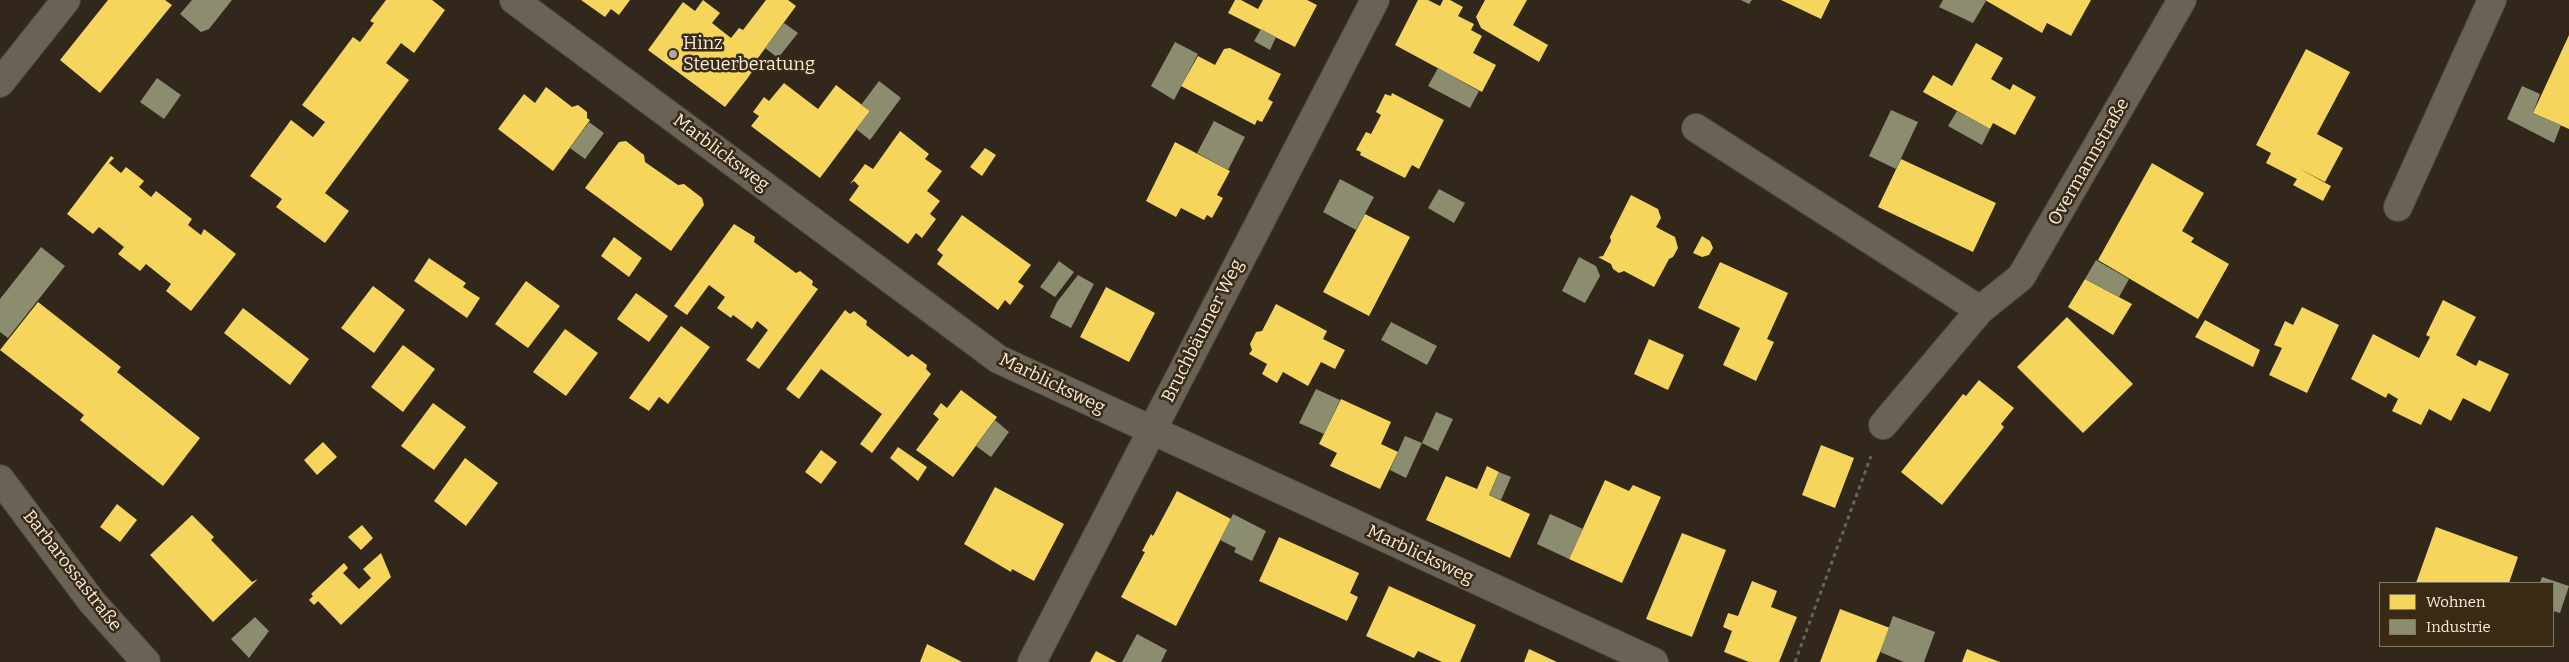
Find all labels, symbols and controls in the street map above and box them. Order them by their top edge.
place label: Hinz Steuerberatung [683,33,815,76]
marker: Hinz Steuerberatung [667,48,679,60]
street label: Overmannstraße [2044,95,2134,229]
street label: Marblicksweg [669,110,773,196]
street label: Bruchbäumer Weg [1158,256,1248,406]
street label: Marblicksweg [996,349,1108,419]
street label: Barbarossastraße [18,506,126,636]
street label: Marblicksweg [1363,521,1477,589]
legend [2379,582,2554,647]
text: Wohnen [2426,593,2485,611]
text: Industrie [2426,618,2491,636]

